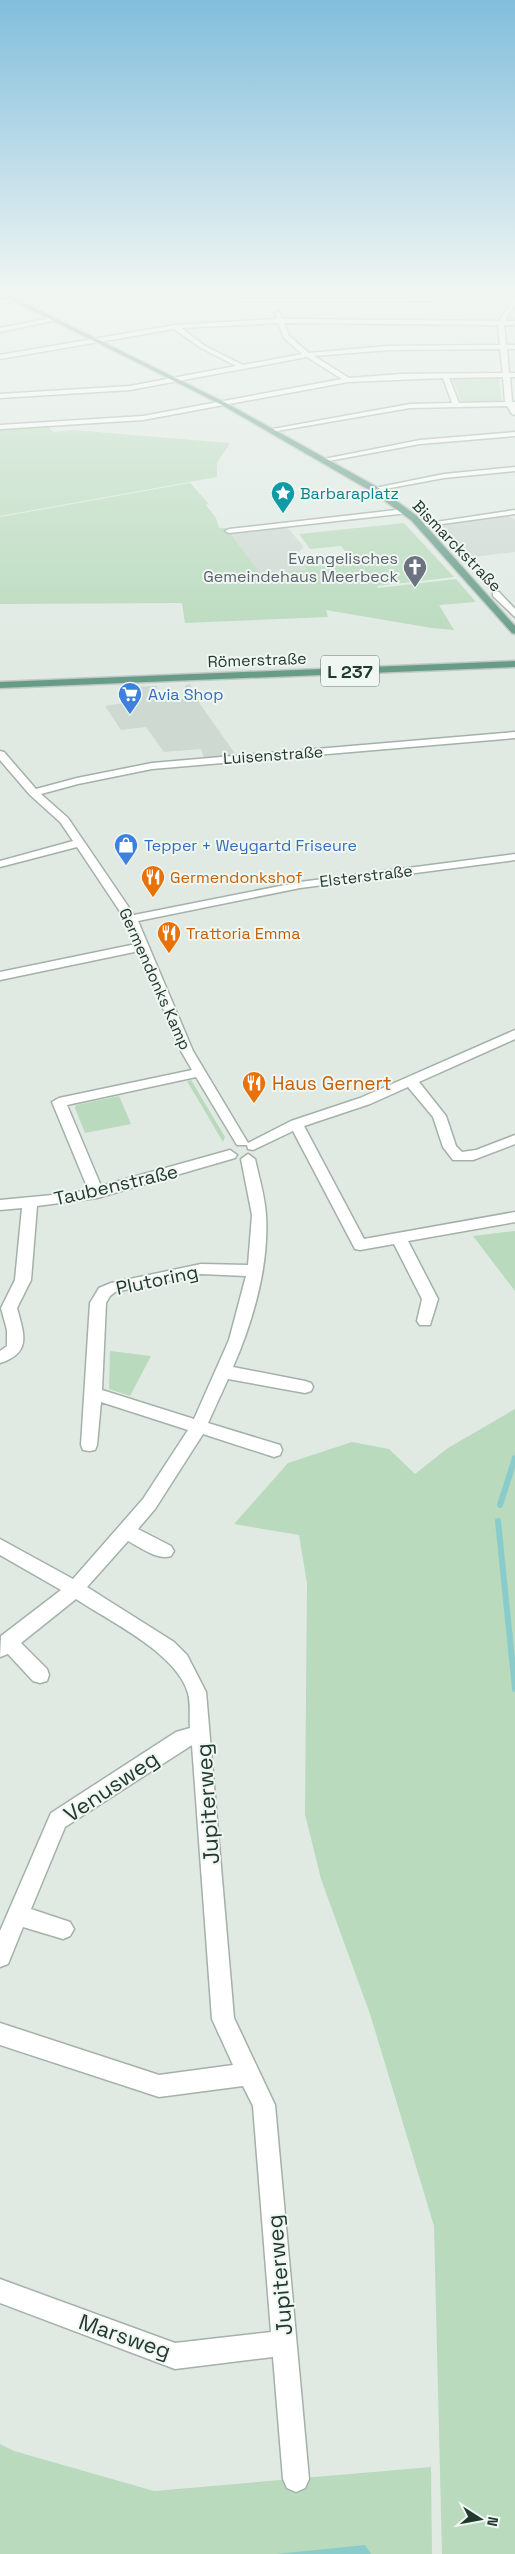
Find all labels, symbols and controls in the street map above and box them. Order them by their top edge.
place icon: Barbaraplatz [270,480,296,514]
place label: Barbaraplatz [300,483,399,504]
street label: Bismarckstraße [408,496,506,596]
place label: Evangelisches Gemeindehaus Meerbeck [203,548,398,587]
church icon: Evangelisches Gemeindehaus Meerbeck [402,554,428,588]
street label: Römerstraße [207,648,307,672]
road number: L 237 [321,656,379,686]
supermarket icon: Avia Shop [117,681,143,715]
place label: Avia Shop [148,684,223,705]
street label: Luisenstraße [222,741,324,769]
shop icon: Tepper + Weygartd Friseure [113,832,139,866]
place label: Tepper + Weygartd Friseure [144,835,357,856]
street label: Elsterstraße [318,860,414,892]
restaurant icon: Germendonkshof [140,864,166,898]
place label: Germendonkshof [170,867,302,888]
street label: Germendonks Kamp [114,905,196,1053]
restaurant icon: Trattoria Emma [156,920,182,954]
place label: Trattoria Emma [186,923,301,944]
restaurant icon: Haus Gernert [241,1070,267,1104]
place label: Haus Gernert [272,1071,391,1096]
street label: Taubenstraße [52,1159,180,1211]
street label: Plutoring [114,1259,200,1301]
street label: Jupiterweg [189,1743,225,1865]
street label: Venusweg [58,1744,164,1828]
street label: Jupiterweg [260,2213,298,2337]
street label: Marsweg [75,2307,175,2365]
north arrow [455,2494,505,2544]
text: N [483,2515,502,2528]

